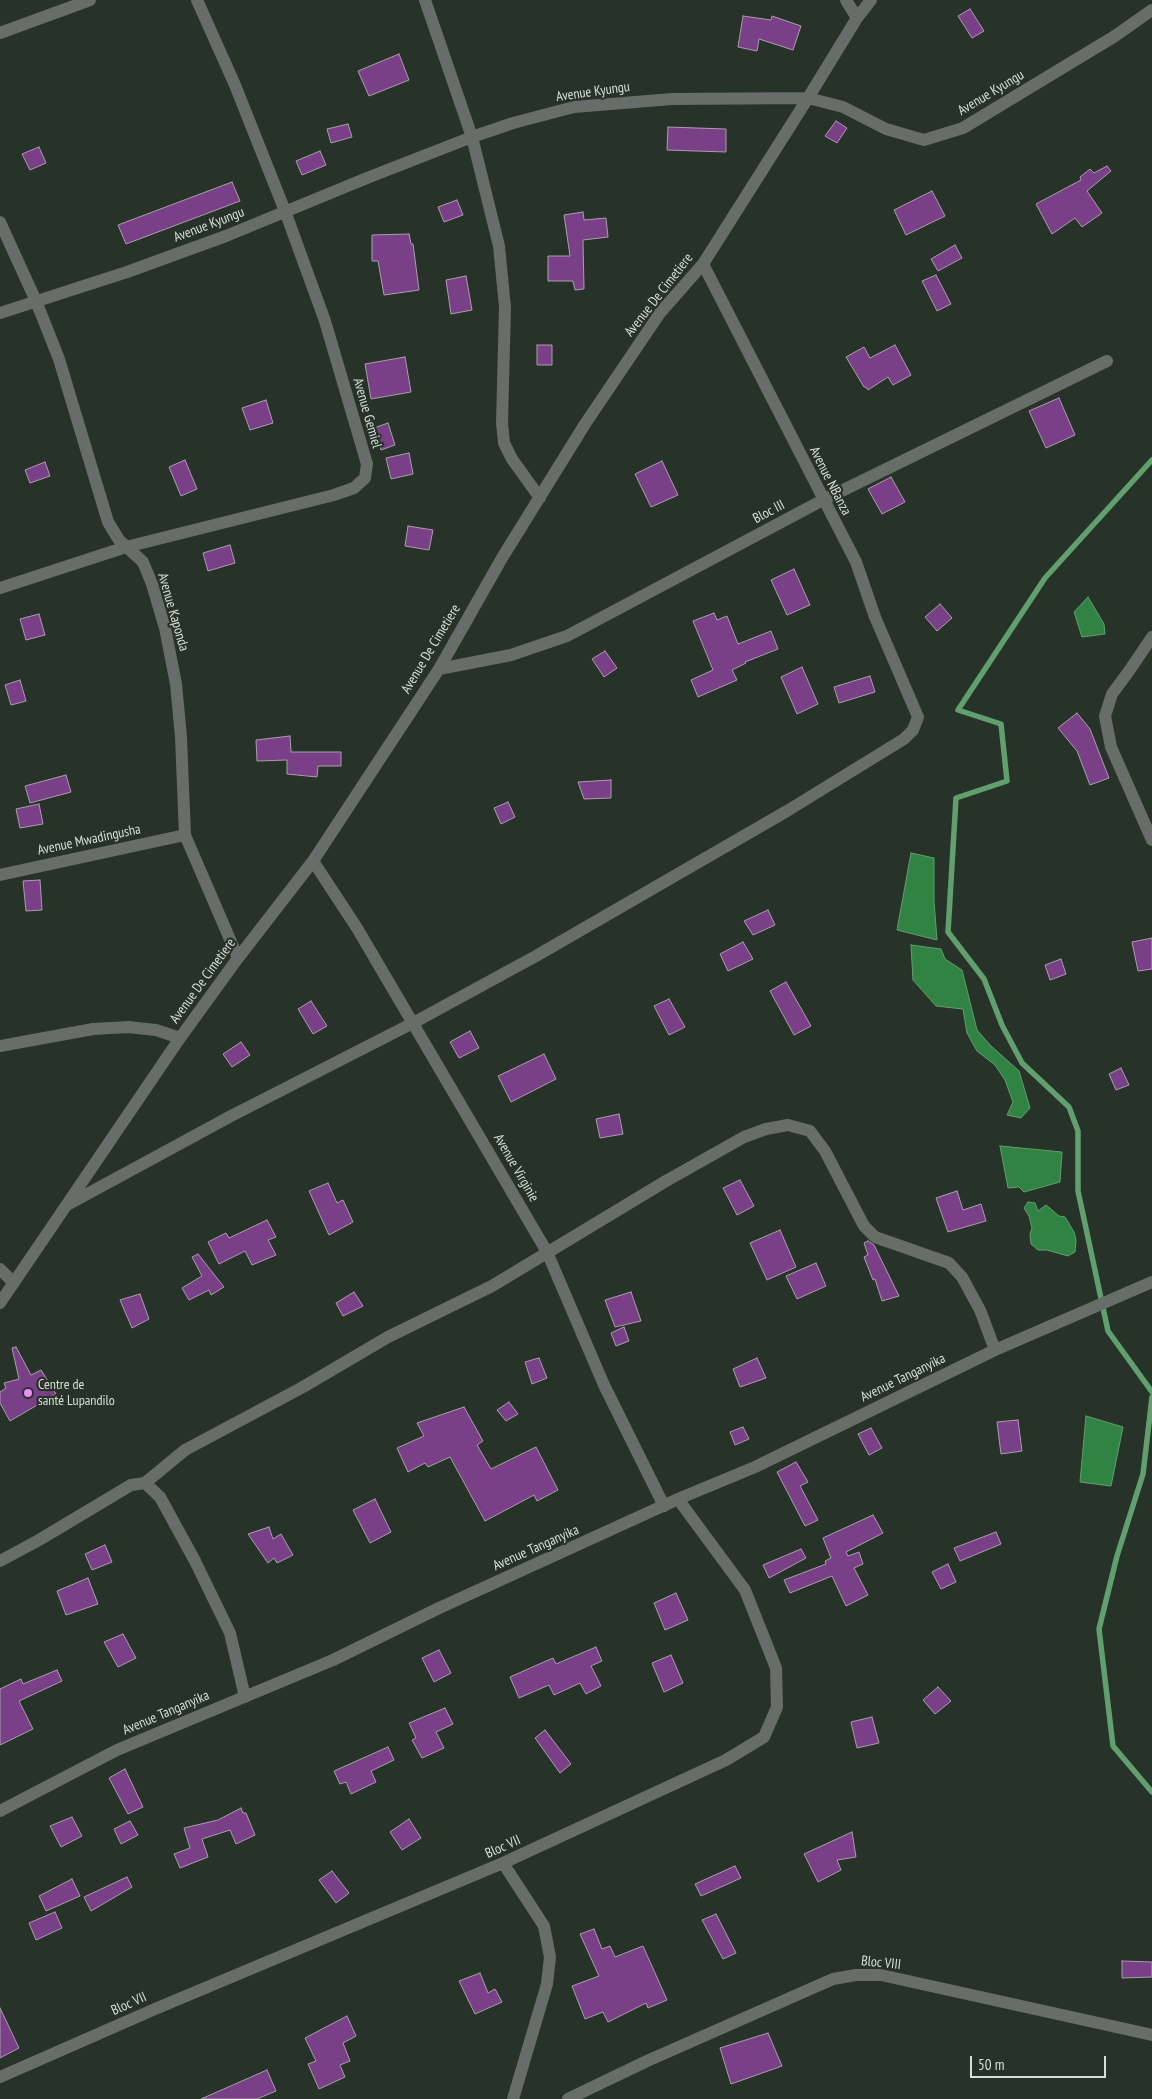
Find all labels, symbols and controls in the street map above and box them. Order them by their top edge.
street label: Avenue Kyungu [955,67,1027,119]
street label: Avenue Kyungu [555,79,631,105]
street label: Avenue Kyungu [171,204,247,246]
street label: Avenue De Cimetiere [621,250,697,340]
street label: Avenue Gemiel [349,376,385,450]
street label: Avenue NBanza [806,444,854,518]
street label: Bloc III [750,497,788,527]
street label: Avenue Kaponda [154,571,192,653]
street label: Avenue De Cimetiere [398,601,464,697]
street label: Avenue Mwadingusha [36,821,142,859]
street label: Avenue De Cimetiere [166,935,240,1027]
street label: Avenue Virginie [490,1131,542,1205]
street label: Avenue Tanganyika [858,1350,948,1406]
place label: Centre de santé Lupandilo [38,1377,115,1410]
marker: Centre de santé Lupandilo [22,1387,34,1399]
street label: Avenue Tanganyika [490,1522,582,1574]
street label: Avenue Tanganyika [120,1687,212,1739]
street label: Bloc VII [483,1832,523,1862]
street label: Bloc VIII [860,1953,902,1973]
street label: Bloc VII [109,1989,149,2019]
scale bar [972,2046,1108,2078]
text: 50 m [978,2055,1004,2074]

